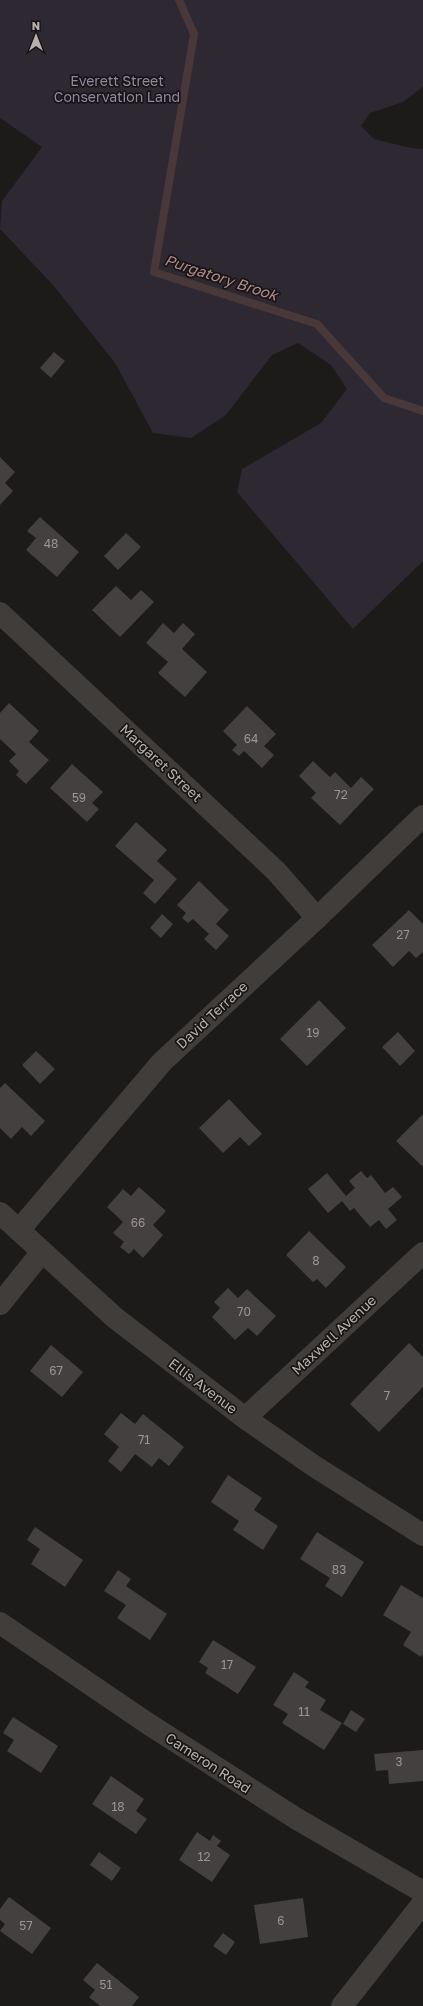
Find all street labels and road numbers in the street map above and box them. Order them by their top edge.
street label: Margaret Street [117,720,206,805]
street label: David Terrace [173,977,251,1052]
street label: Maxwell Avenue [288,1291,379,1378]
street label: Ellis Avenue [166,1354,241,1417]
street label: Cameron Road [163,1729,254,1796]

